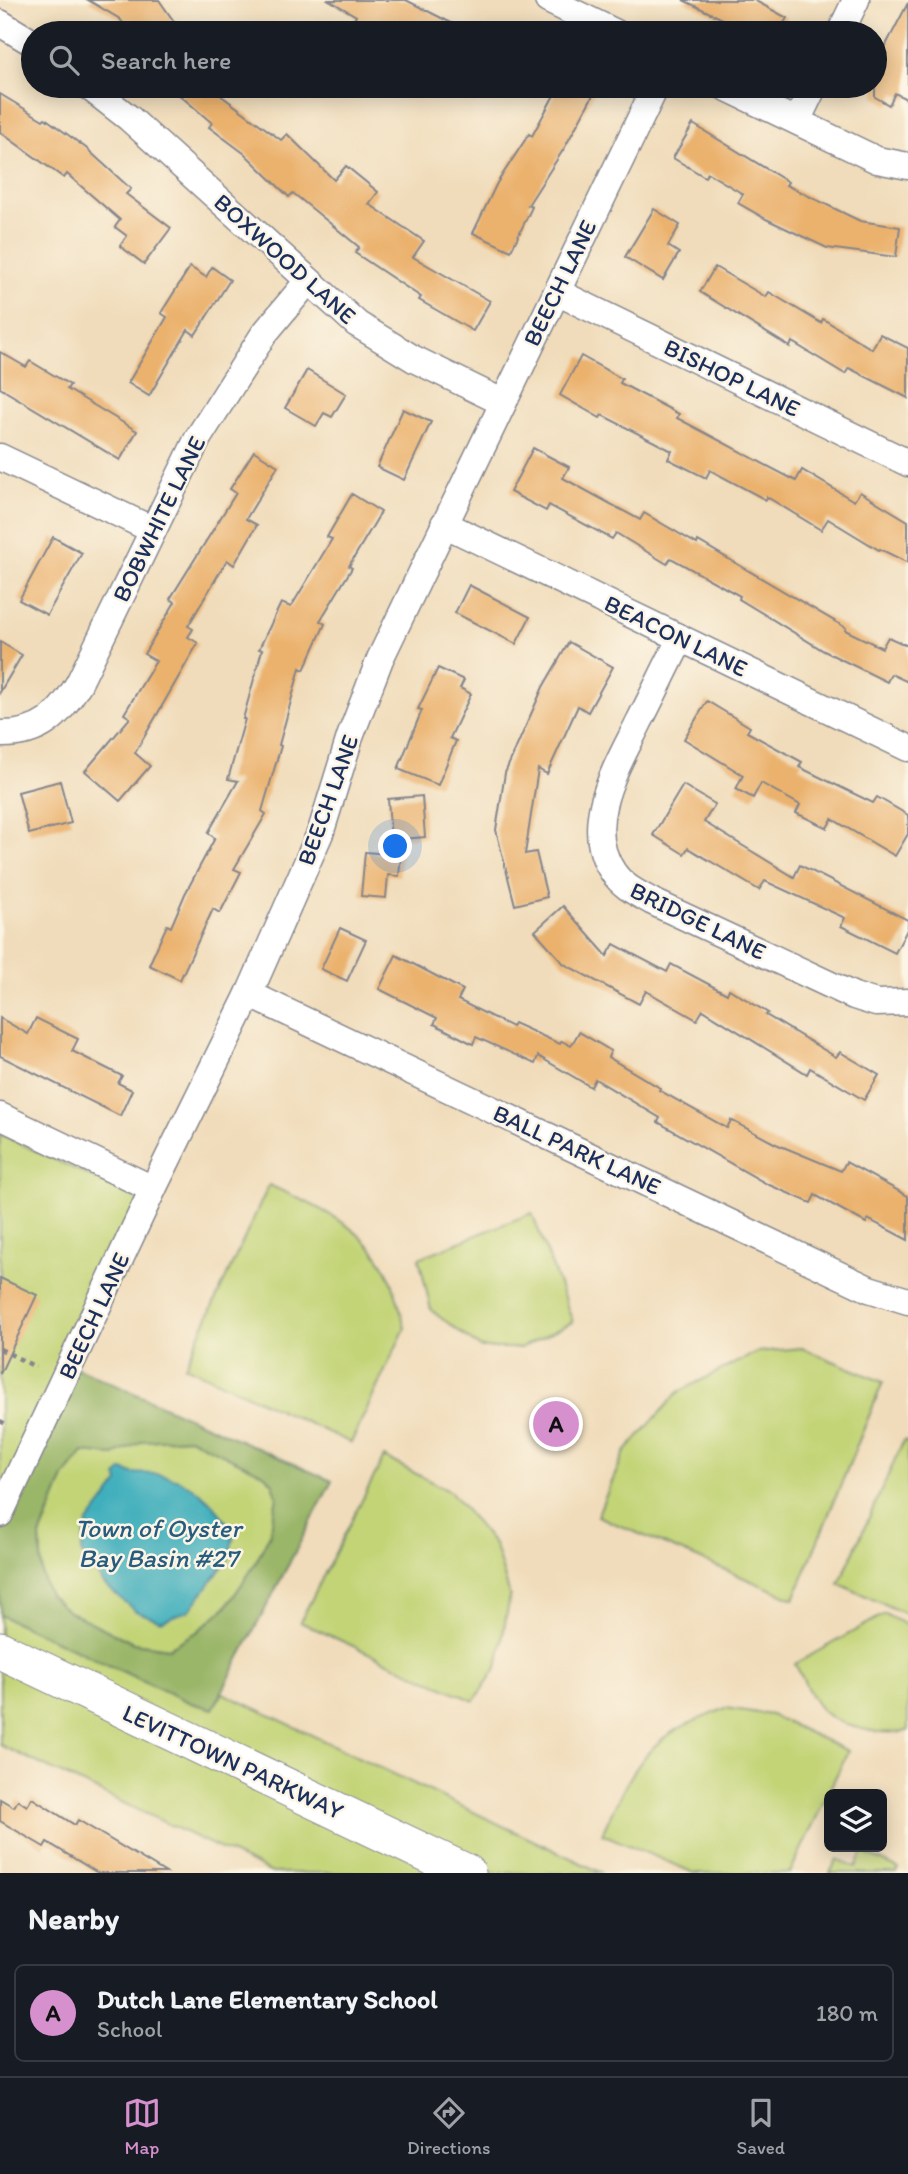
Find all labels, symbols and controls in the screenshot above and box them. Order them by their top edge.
search box [21,21,887,98]
icon: search [45,41,83,79]
text: Search here [101,44,231,76]
street label: BOXWOOD LANE [208,187,362,330]
street label: BEECH LANE [517,215,603,351]
street label: BISHOP LANE [659,332,805,423]
street label: BOBWHITE LANE [106,431,211,606]
street label: BEACON LANE [600,588,752,683]
street label: BEECH LANE [291,731,365,869]
your location [378,829,412,863]
street label: BRIDGE LANE [626,875,771,966]
street label: BALL PARK LANE [489,1098,666,1201]
street label: BEECH LANE [52,1248,136,1384]
pin: A [533,1398,579,1450]
water label: Town of Oyster Bay Basin #27 [75,1512,244,1574]
street label: LEVITTOWN PARKWAY [118,1698,348,1826]
map controls [824,1789,887,1852]
button: layers [824,1789,887,1852]
text: Nearby [28,1900,119,1937]
text: Dutch Lane Elementary School [97,1983,438,2015]
text: A [46,1999,60,2027]
text: 180 m [816,1999,878,2027]
text: School [97,2015,162,2043]
tab: Map [123,2094,161,2159]
tab: Directions [407,2094,491,2159]
tab: Saved [737,2094,785,2159]

